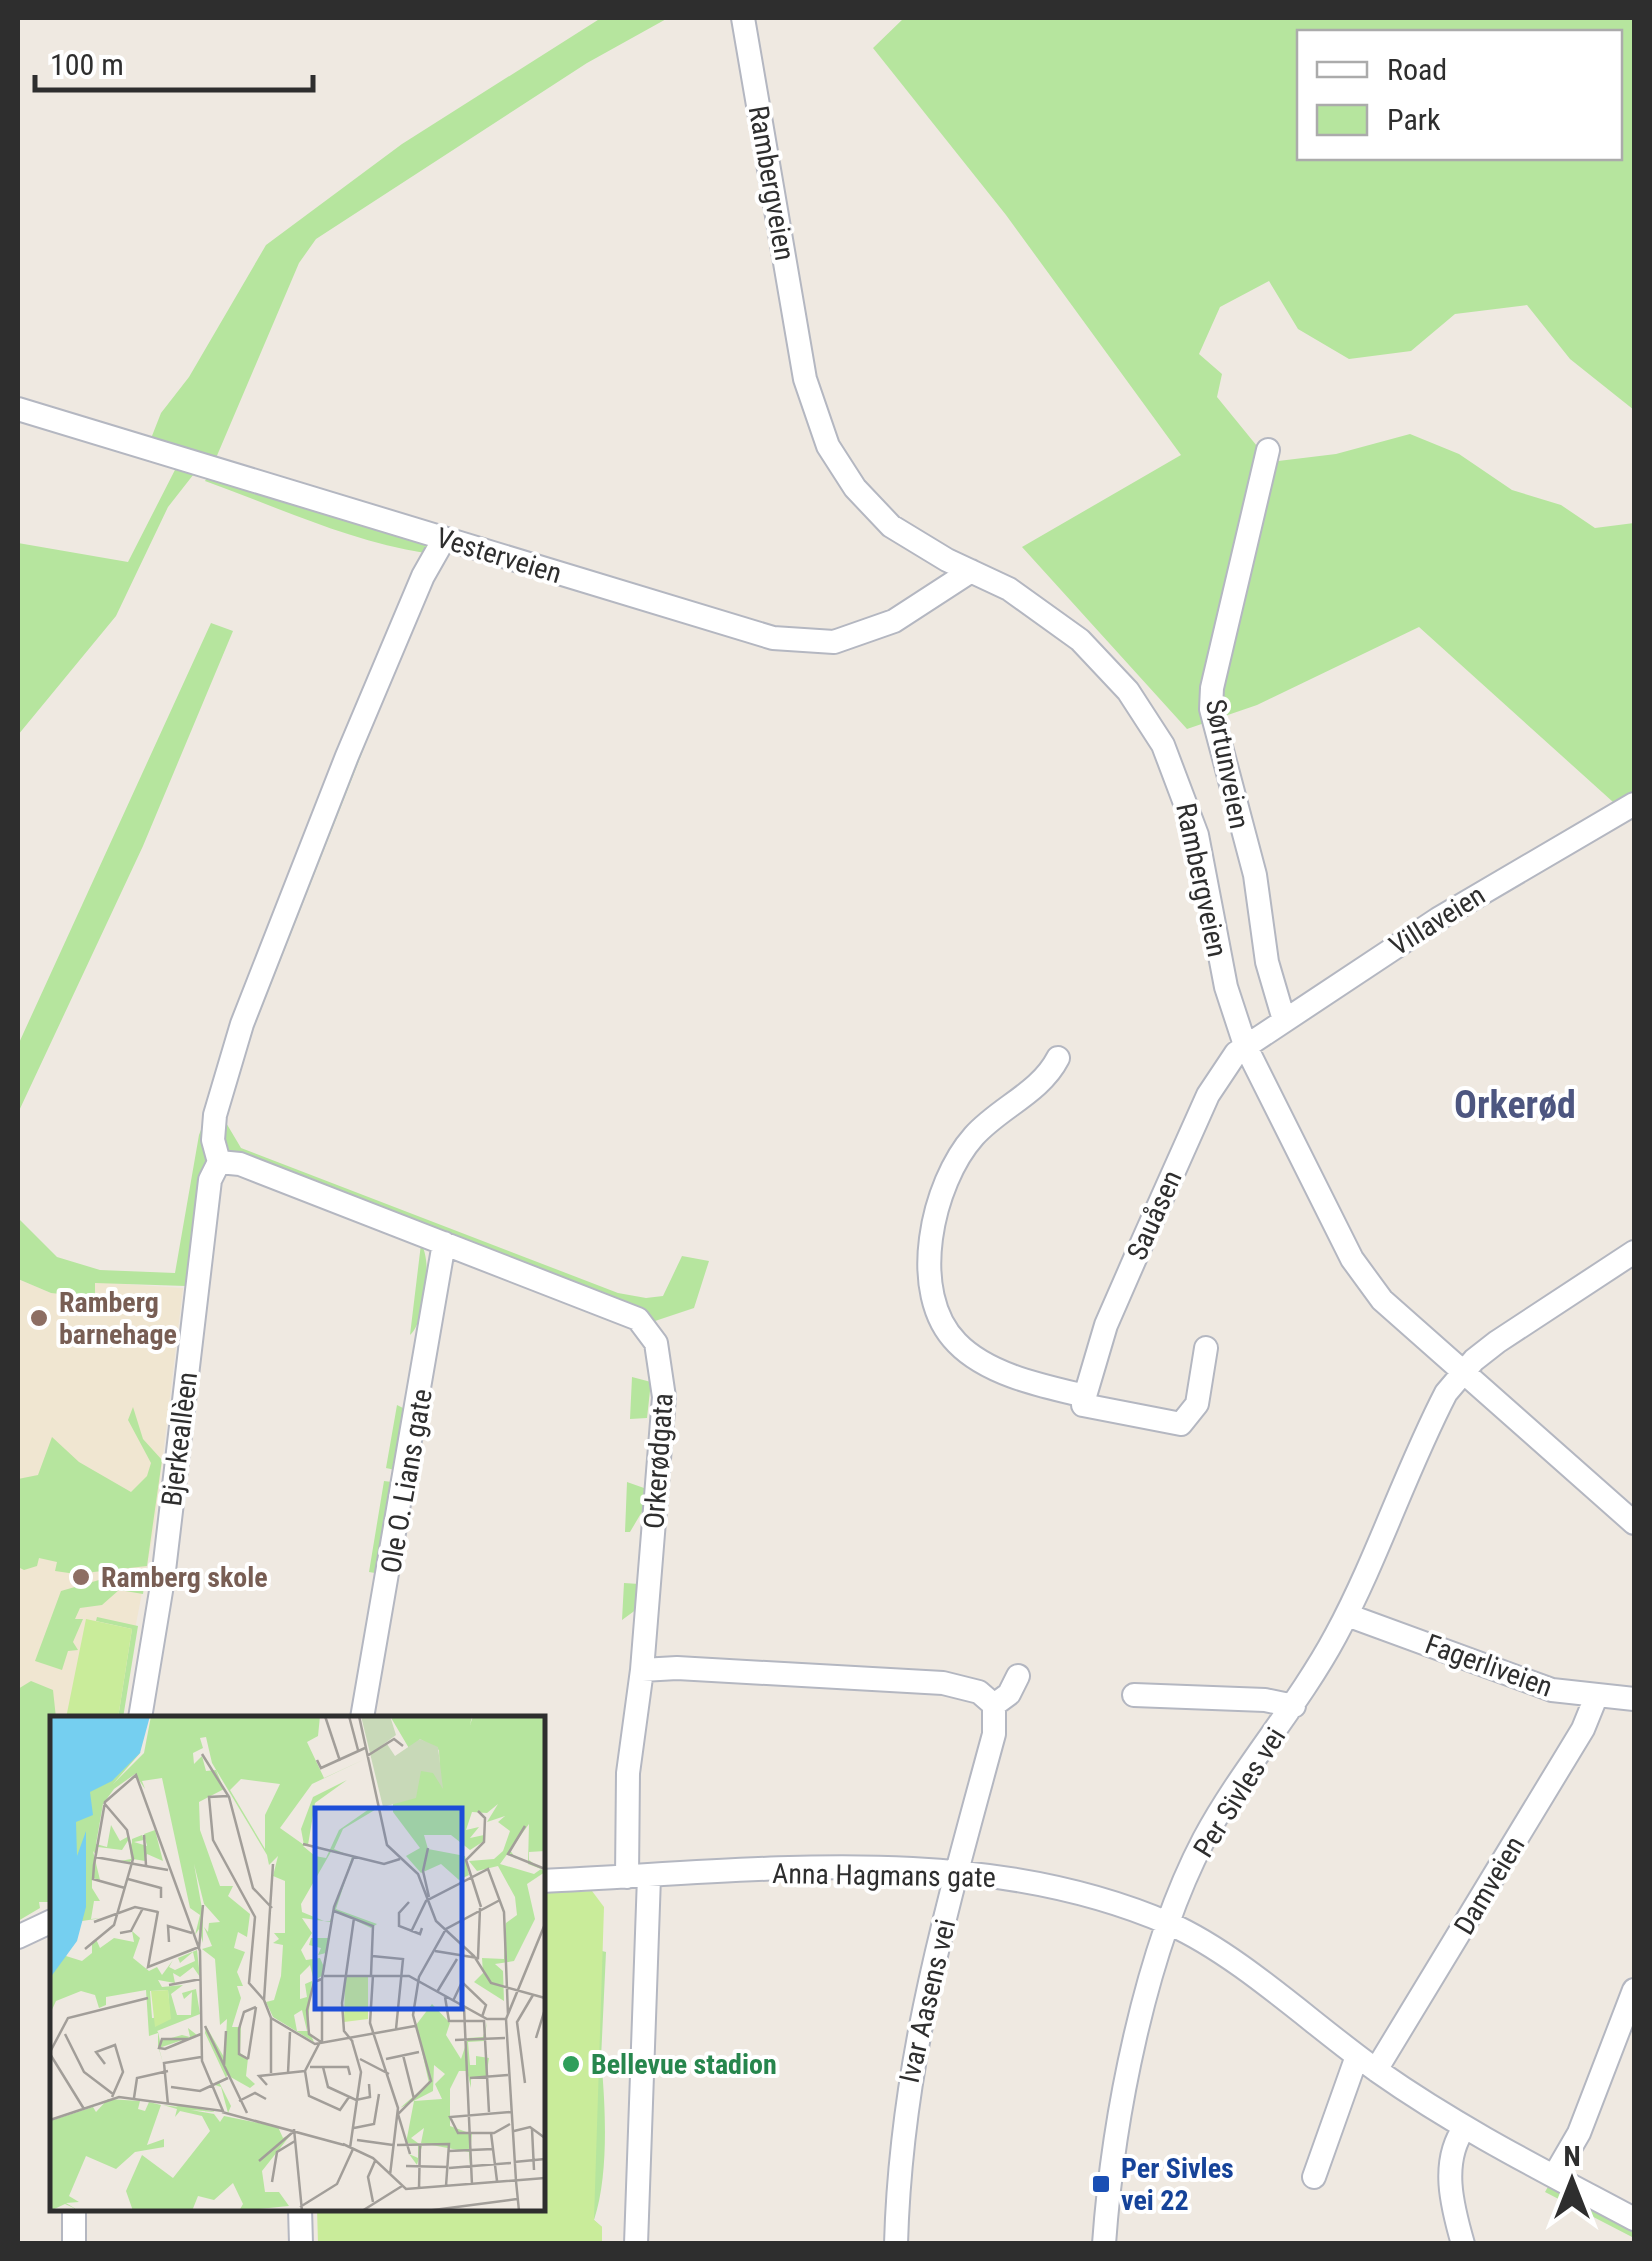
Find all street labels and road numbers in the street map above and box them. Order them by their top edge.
street label: Rambergveien [742,103,801,263]
street label: Vesterveien [432,521,565,590]
street label: Sørtunveien [1199,697,1256,832]
street label: Rambergveien [1169,800,1234,960]
street label: Villaveien [1383,878,1491,963]
street label: Sauåsen [1120,1165,1189,1265]
street label: Bjerkeallèen [155,1370,204,1508]
street label: Ole O. Lians gate [374,1386,439,1576]
street label: Orkerødgata [637,1392,680,1530]
street label: Fagerliveien [1421,1627,1557,1704]
street label: Per Sivles vei [1187,1721,1292,1863]
street label: Damveien [1447,1830,1532,1940]
street label: Anna Hagmans gate [772,1857,996,1894]
street label: Ivar Aasens vei [893,1916,962,2086]

